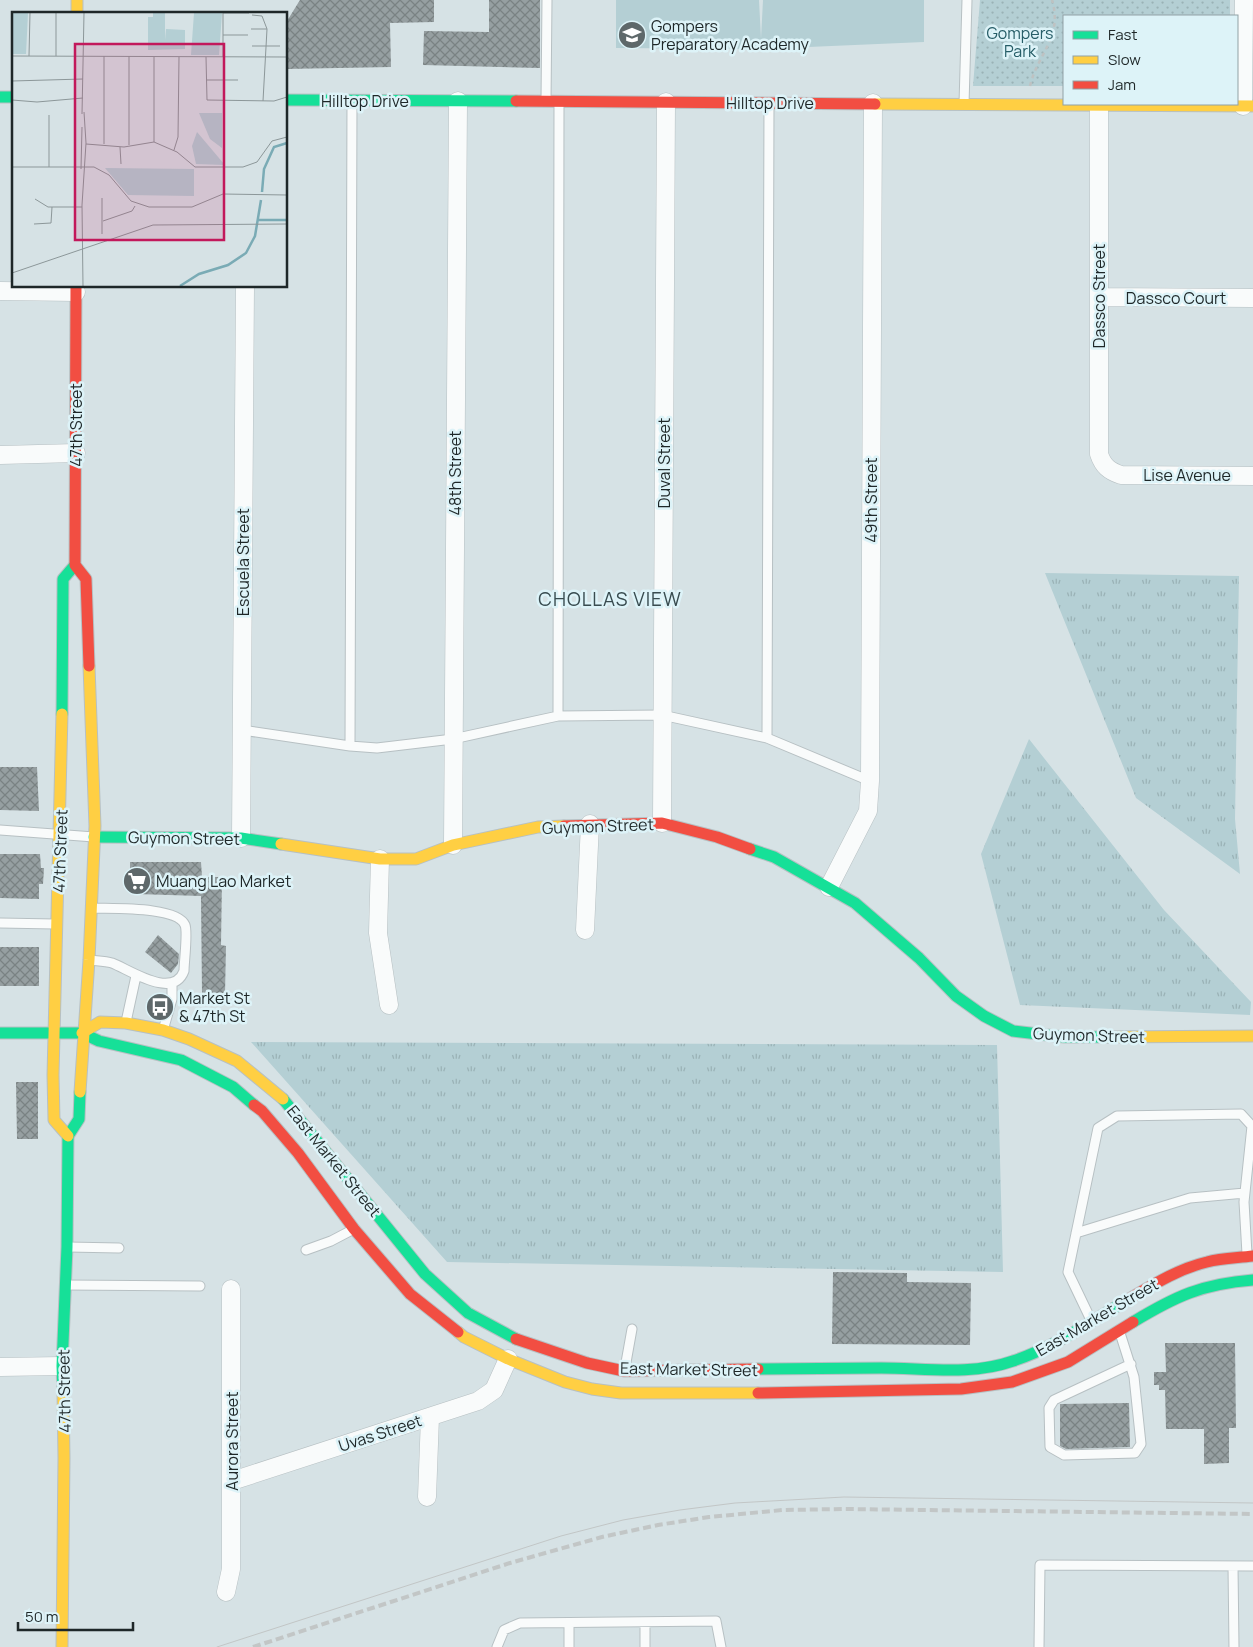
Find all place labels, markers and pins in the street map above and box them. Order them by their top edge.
place label: Gompers Preparatory Academy [651,15,810,55]
school or university icon: Gompers Preparatory Academy [617,20,647,50]
supermarket icon: Muang Lao Market [122,866,152,896]
place label: Muang Lao Market [156,870,291,892]
place label: Market St & 47th St [179,987,250,1027]
bus stop icon: Market St & 47th St [145,992,175,1022]

